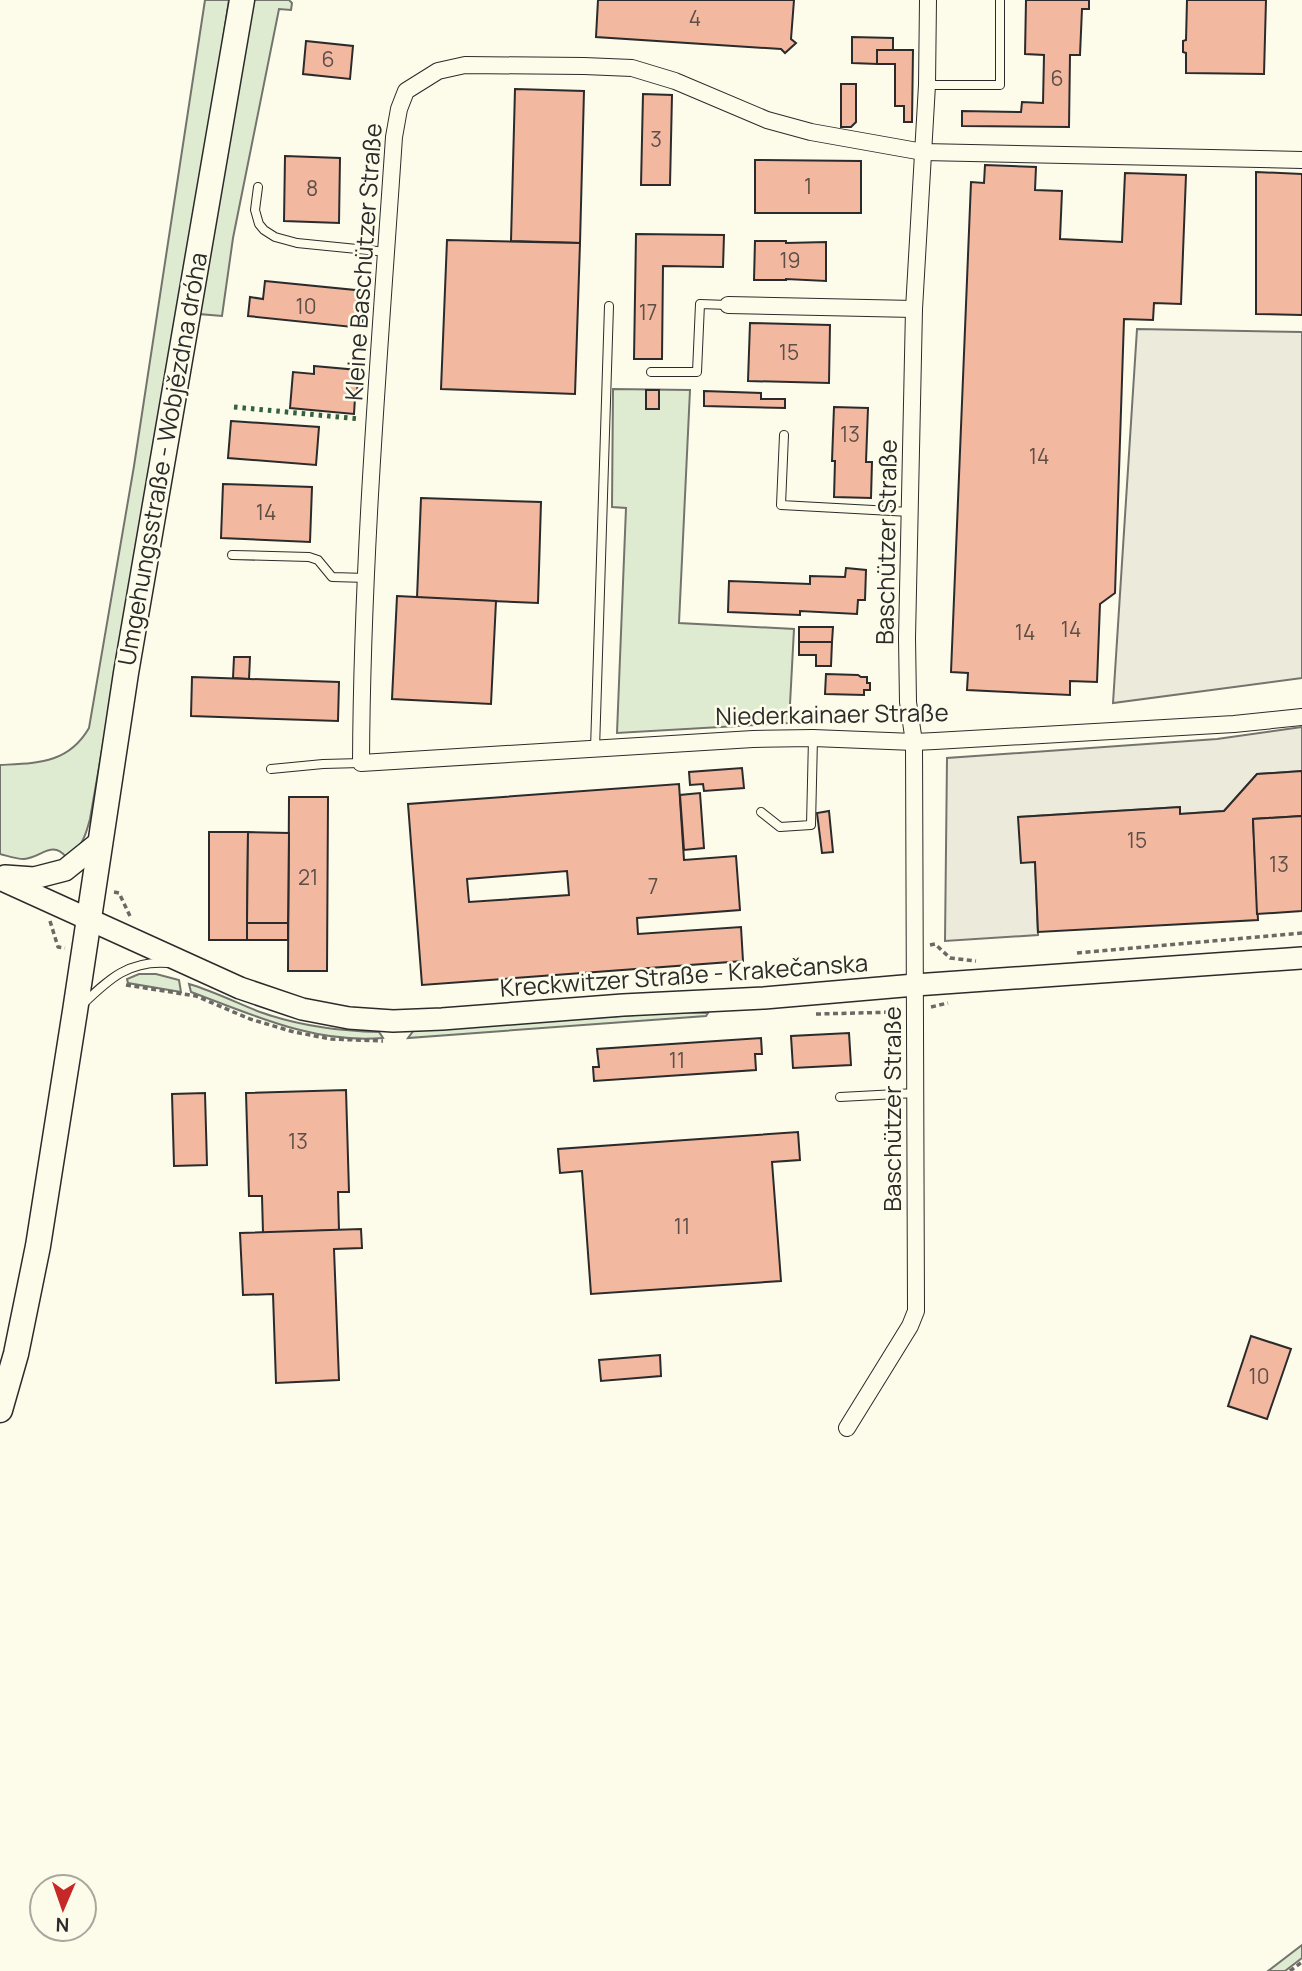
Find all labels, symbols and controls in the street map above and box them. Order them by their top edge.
house number: 4 [689,4,701,32]
house number: 6 [321,45,335,73]
house number: 6 [1050,64,1064,92]
street label: Kleine Baschützer Straße [336,122,389,402]
house number: 3 [650,125,662,153]
house number: 1 [804,172,812,200]
house number: 8 [306,174,318,202]
house number: 19 [779,246,801,274]
street label: Umgehungsstraße - Wobjězdna dróha [109,250,214,668]
house number: 10 [296,292,317,320]
house number: 17 [639,298,657,326]
house number: 15 [779,338,799,366]
house number: 13 [840,420,860,448]
street label: Baschützer Straße [867,439,904,645]
house number: 14 [1029,442,1049,470]
house number: 14 [256,498,276,526]
house number: 14 [1061,615,1081,643]
house number: 14 [1015,618,1035,646]
street label: Niederkainaer Straße [715,695,949,732]
house number: 15 [1127,826,1147,854]
house number: 13 [1269,850,1289,878]
house number: 21 [298,863,318,891]
house number: 7 [648,872,658,900]
street label: Kreckwitzer Straße - Krakečanska [499,945,869,1004]
street label: Baschützer Straße [875,1006,908,1212]
house number: 11 [669,1046,685,1074]
house number: 13 [288,1127,308,1155]
house number: 11 [674,1212,690,1240]
house number: 10 [1249,1362,1270,1390]
north arrow [28,1873,98,1943]
text: N [55,1912,70,1938]

